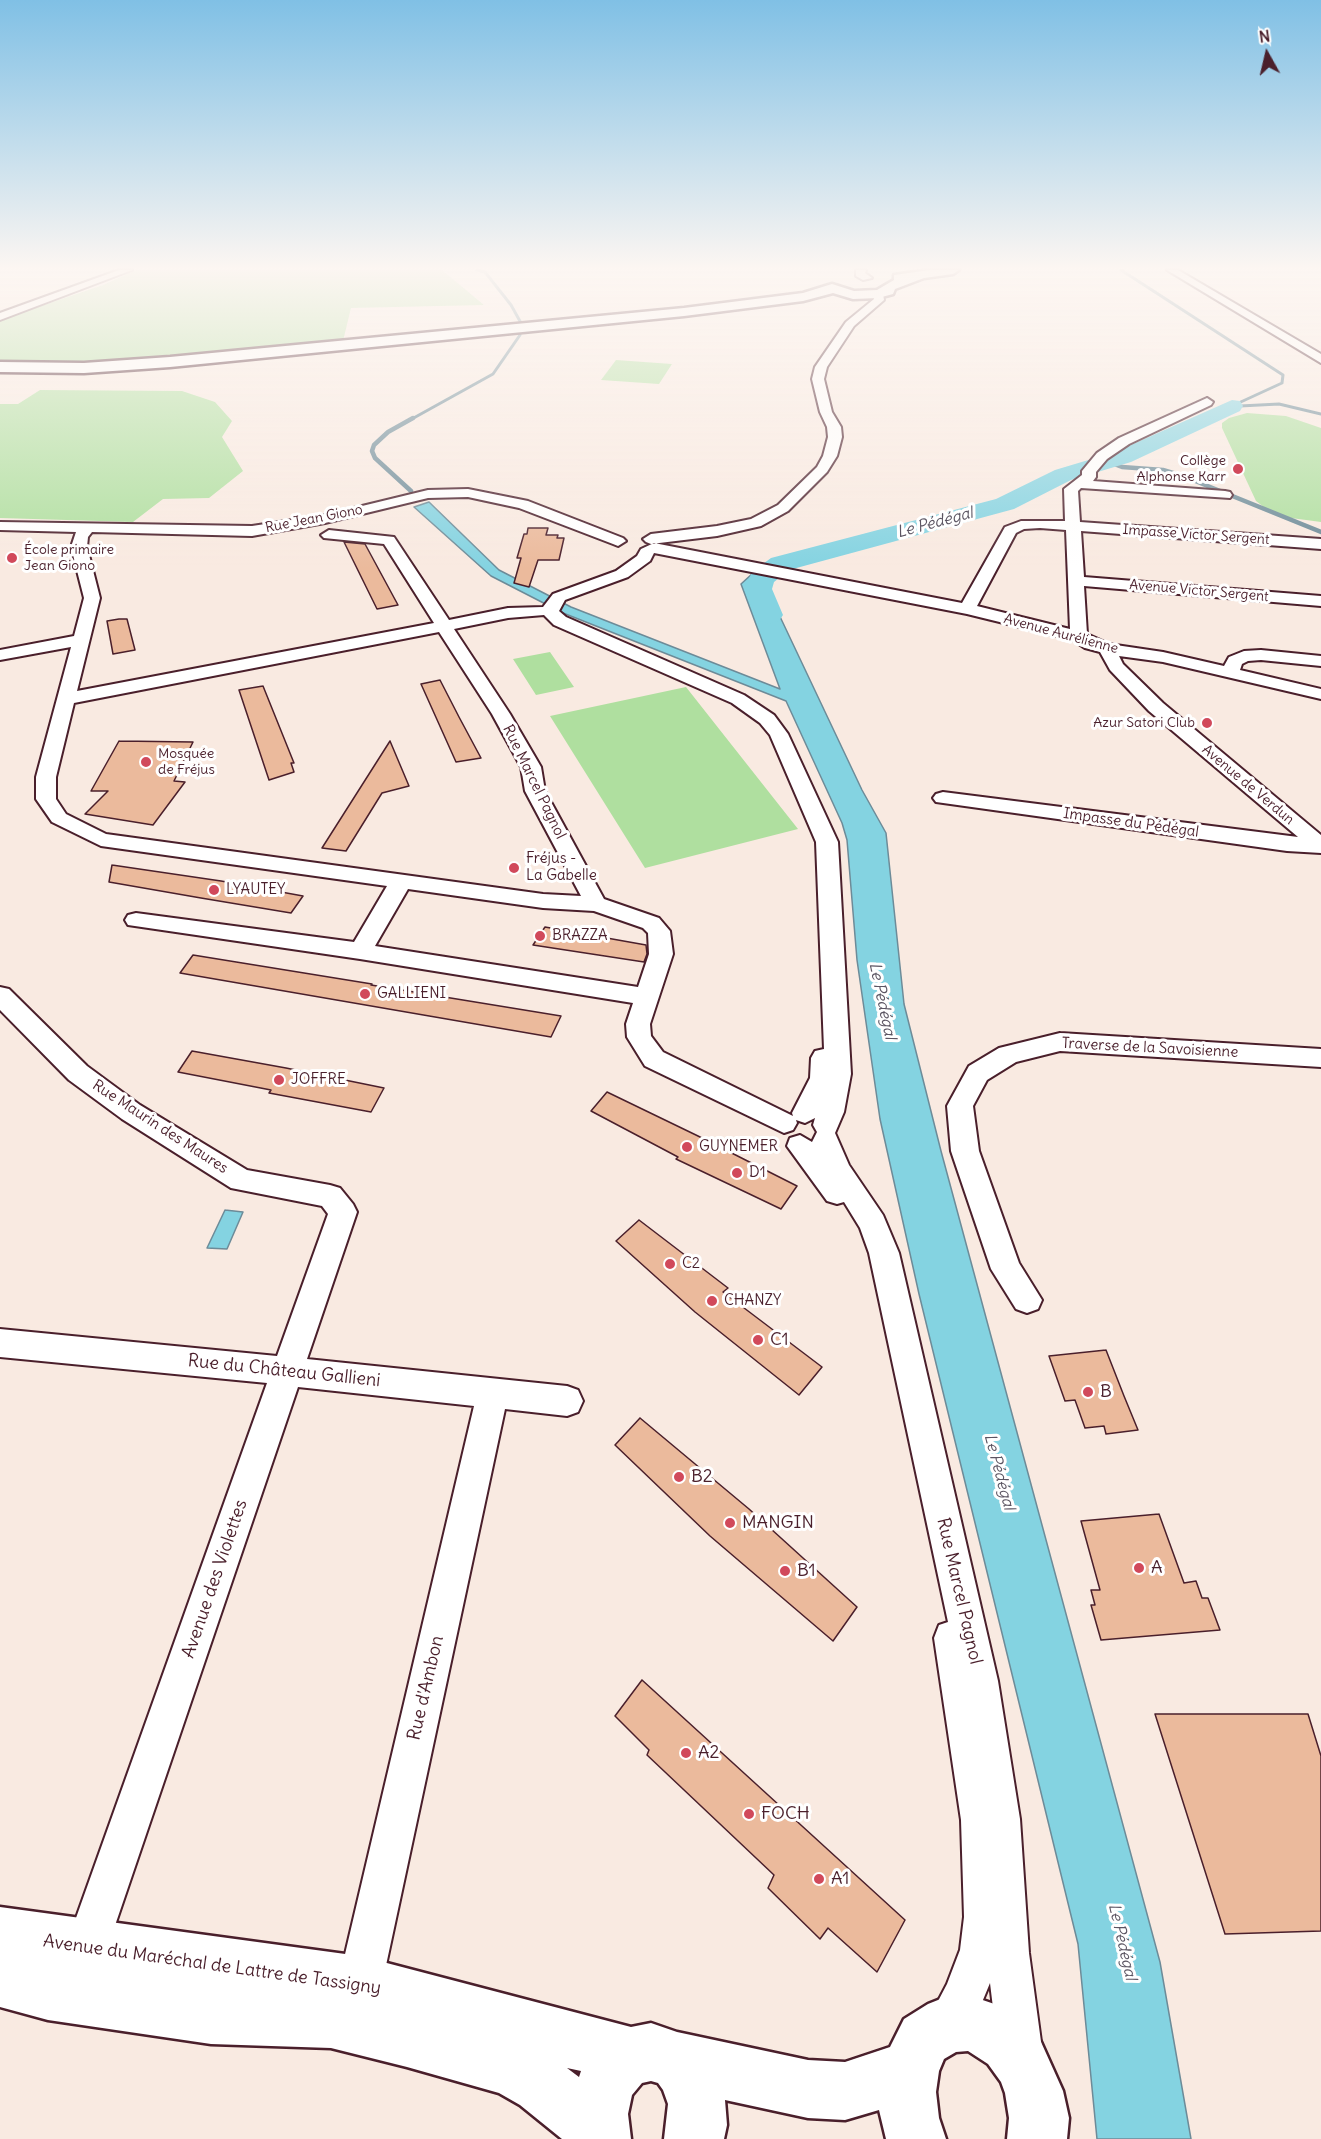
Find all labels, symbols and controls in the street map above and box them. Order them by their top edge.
north arrow [1237,24,1297,84]
text: N [1258,26,1271,47]
place label: Collège Alphonse Karr [1137,453,1226,485]
marker: Collège Alphonse Karr [1231,462,1245,476]
street label: Rue Jean Giono [264,501,364,537]
water label: Le Pédégal [895,504,975,542]
street label: Impasse Victor Sergent [1122,521,1270,549]
place label: École primaire Jean Giono [24,542,114,574]
marker: École primaire Jean Giono [5,551,19,565]
street label: Avenue Victor Sergent [1129,577,1269,605]
street label: Avenue Aurélienne [1002,611,1120,657]
place label: Azur Satori Club [1093,715,1195,731]
marker: Azur Satori Club [1200,716,1214,730]
street label: Rue Marcel Pagnol [499,722,569,842]
street label: Avenue de Verdun [1199,742,1297,828]
place label: Mosquée de Fréjus [158,746,215,778]
marker: Mosquée de Fréjus [139,755,153,769]
street label: Impasse du Pédégal [1062,805,1200,841]
place label: Fréjus - La Gabelle [526,850,597,885]
marker: Fréjus - La Gabelle [507,861,521,875]
place label: LYAUTEY [226,881,285,899]
marker: LYAUTEY [207,883,221,897]
place label: BRAZZA [552,927,608,945]
marker: BRAZZA [533,929,547,943]
water label: Le Pédégal [865,961,899,1041]
place label: GALLIENI [377,985,446,1003]
marker: GALLIENI [358,987,372,1001]
street label: Traverse de la Savoisienne [1061,1034,1239,1062]
place label: JOFFRE [291,1071,346,1089]
marker: JOFFRE [272,1073,286,1087]
street label: Rue Maurin des Maures [89,1076,231,1178]
place label: GUYNEMER [699,1138,778,1156]
marker: GUYNEMER [680,1140,694,1154]
place label: D1 [749,1164,766,1182]
marker: D1 [730,1166,744,1180]
place label: C2 [682,1255,700,1273]
marker: C2 [663,1257,677,1271]
place label: CHANZY [724,1292,781,1310]
marker: CHANZY [705,1294,719,1308]
place label: C1 [770,1329,789,1351]
marker: C1 [751,1333,765,1347]
street label: Rue du Château Gallieni [187,1350,381,1392]
place label: B [1100,1381,1112,1403]
marker: B [1081,1385,1095,1399]
water label: Le Pédégal [980,1432,1018,1512]
place label: B2 [691,1466,713,1488]
marker: B2 [672,1470,686,1484]
street label: Avenue des Violettes [178,1497,252,1661]
place label: MANGIN [742,1512,814,1534]
marker: MANGIN [723,1516,737,1530]
street label: Rue Marcel Pagnol [932,1516,986,1666]
place label: A [1151,1557,1163,1579]
place label: B1 [797,1560,816,1582]
marker: A [1132,1561,1146,1575]
marker: B1 [778,1564,792,1578]
street label: Rue d'Ambon [403,1633,449,1743]
place label: A2 [698,1742,719,1764]
marker: A2 [679,1746,693,1760]
place label: FOCH [761,1803,810,1825]
marker: FOCH [742,1807,756,1821]
place label: A1 [831,1868,849,1890]
marker: A1 [812,1872,826,1886]
water label: Le Pédégal [1104,1902,1140,1982]
street label: Avenue du Maréchal de Lattre de Tassigny [42,1931,382,1999]

